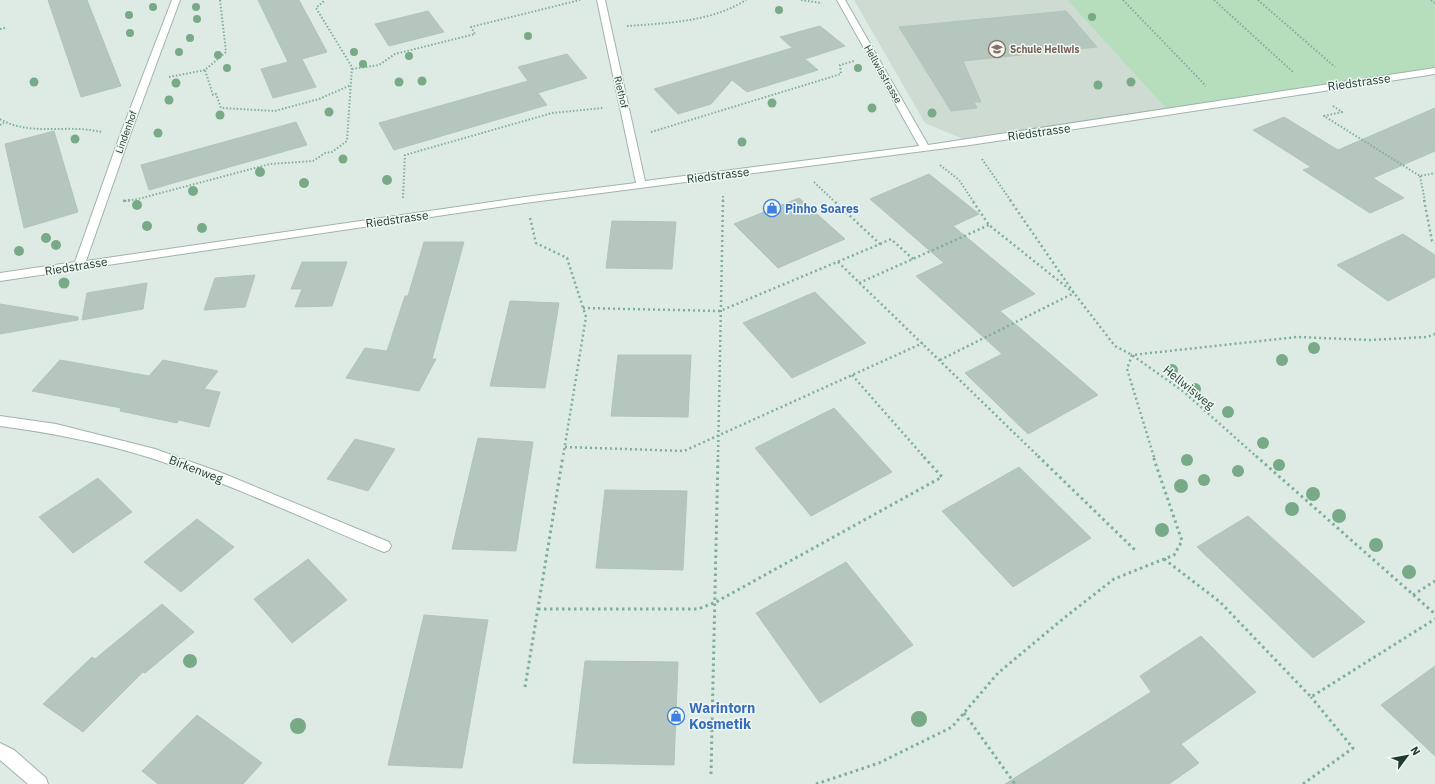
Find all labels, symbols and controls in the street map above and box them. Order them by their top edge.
school or university icon: Schule Hellwis [987,39,1007,59]
street label: Hellwisstrasse [861,42,905,106]
place label: Schule Hellwis [1010,43,1079,56]
street label: Riedstrasse [1327,70,1392,94]
street label: Riethof [611,75,631,110]
street label: Lindenhof [112,108,140,155]
street label: Riedstrasse [1007,120,1072,144]
street label: Riedstrasse [686,164,751,186]
shop icon: Pinho Soares [762,198,782,218]
place label: Pinho Soares [785,201,859,216]
street label: Riedstrasse [365,207,430,231]
street label: Riedstrasse [44,254,109,278]
street label: Hellwisweg [1160,362,1218,413]
street label: Birkenweg [167,452,226,486]
place label: Warintorn Kosmetik [689,699,755,733]
shop icon: Warintorn Kosmetik [666,706,686,726]
north arrow [1387,736,1427,776]
text: N [1407,744,1424,758]

